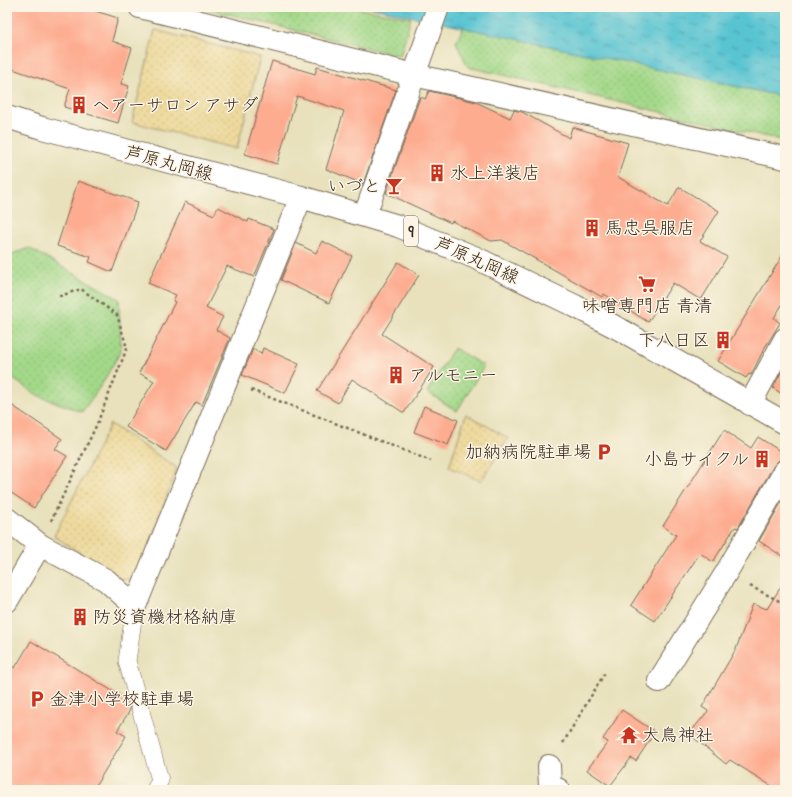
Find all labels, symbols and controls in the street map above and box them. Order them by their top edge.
place label: ヘアーサロン アサダ [92,94,259,120]
building icon: ヘアーサロン アサダ [69,95,89,115]
street label: 芦原丸岡線 [122,141,215,189]
place label: 水上洋装店 [450,162,540,188]
building icon: 水上洋装店 [427,163,447,183]
place label: いづと [327,175,381,201]
bar icon: いづと [384,176,404,196]
road number: 9 [404,216,418,246]
place label: 馬忠呉服店 [605,217,695,243]
building icon: 馬忠呉服店 [582,218,602,238]
street label: 芦原丸岡線 [430,232,523,292]
supermarket icon: 味噌専門店 青清 [637,274,657,294]
place label: 味噌専門店 青清 [582,295,712,321]
place label: 下八日区 [638,329,710,355]
building icon: 下八日区 [713,330,733,350]
place label: アルモニー [409,364,498,390]
building icon: アルモニー [386,365,406,385]
place label: 加納病院駐車場 [465,441,591,467]
parking icon: 加納病院駐車場 [594,442,614,462]
place label: 小島サイクル [644,448,749,474]
building icon: 小島サイクル [752,449,772,469]
place label: 防災資機材格納庫 [93,606,237,632]
building icon: 防災資機材格納庫 [70,607,90,627]
place label: 金津小学校駐車場 [50,688,194,714]
parking icon: 金津小学校駐車場 [27,689,47,709]
place label: 大鳥神社 [642,724,714,750]
temple icon: 大鳥神社 [619,725,639,745]

